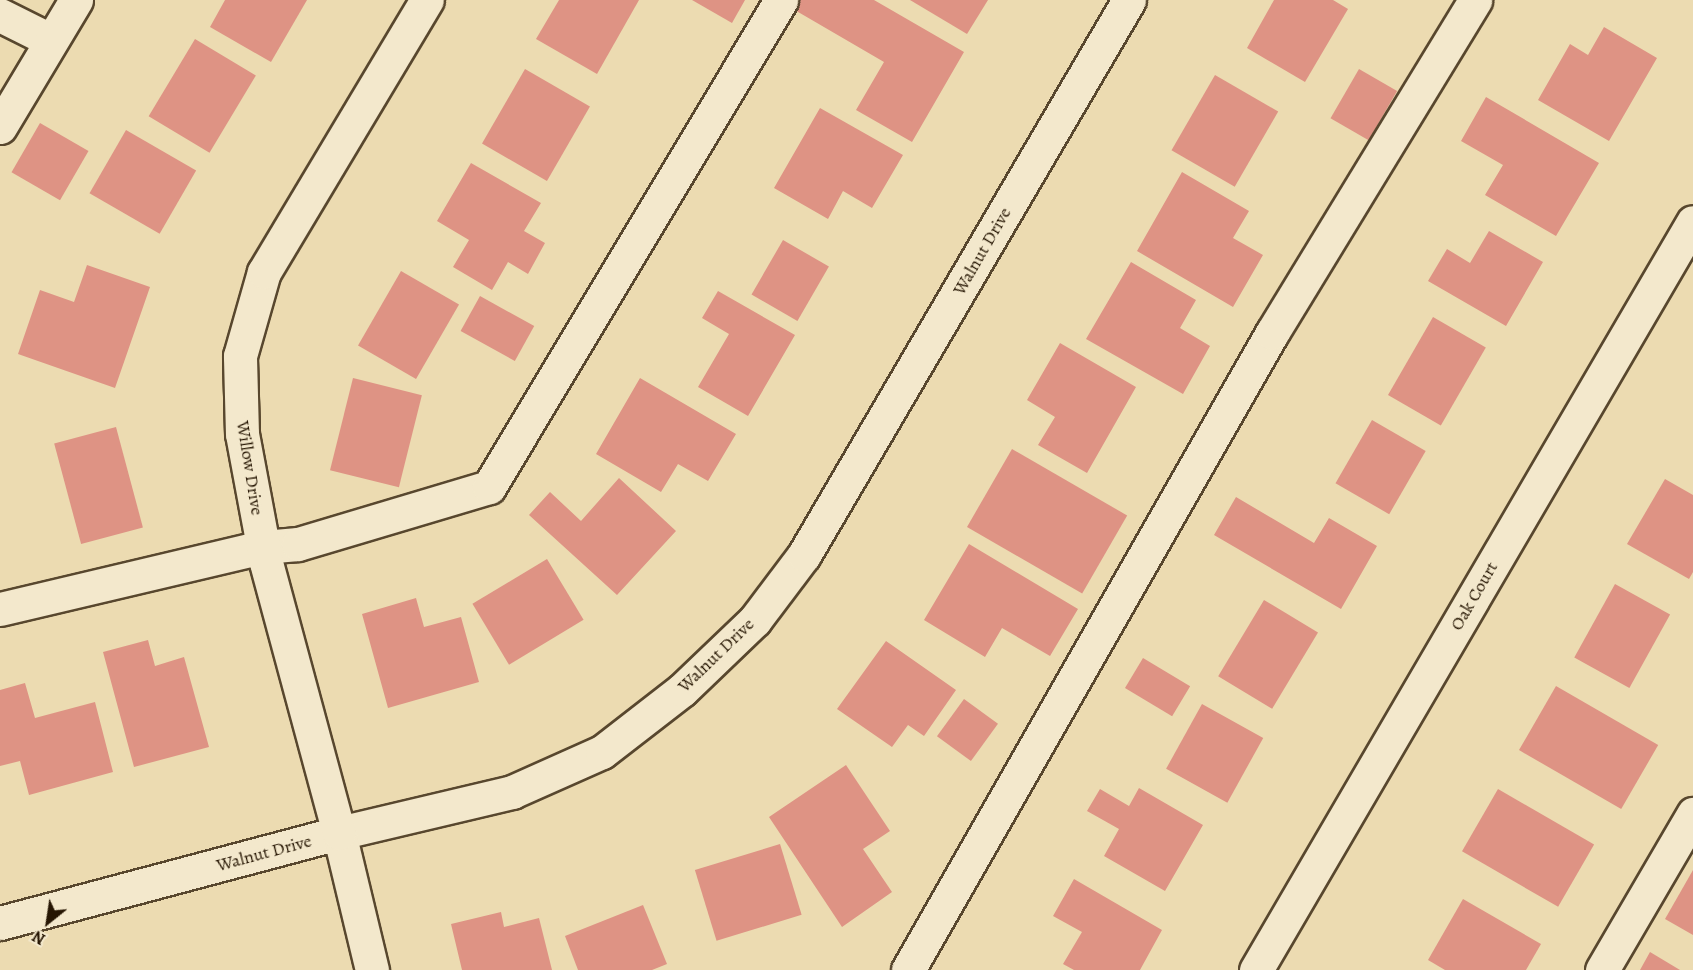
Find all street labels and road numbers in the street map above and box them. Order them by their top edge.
street label: Walnut Drive [948,203,1016,299]
street label: Willow Drive [232,419,268,517]
street label: Oak Court [1446,558,1502,634]
street label: Walnut Drive [673,613,759,697]
street label: Walnut Drive [214,830,314,876]

